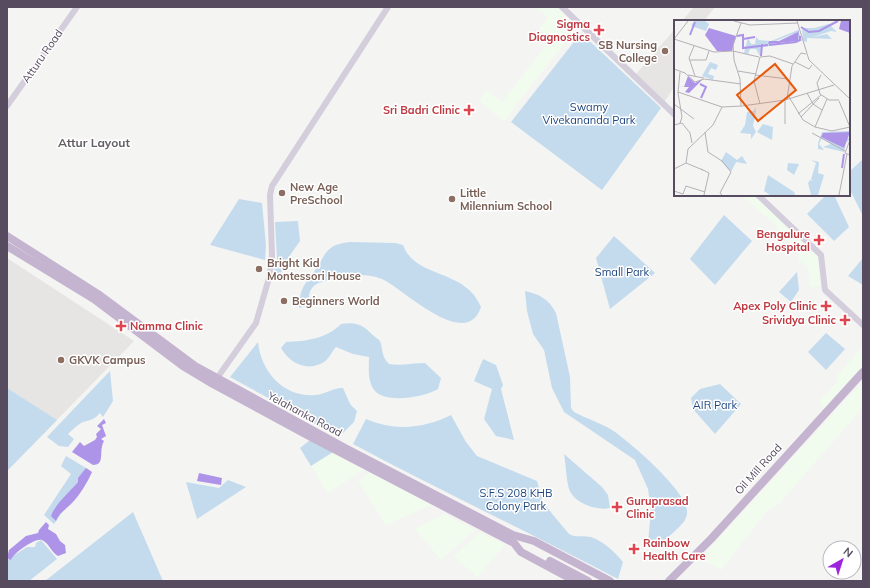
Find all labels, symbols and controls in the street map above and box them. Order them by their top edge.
place label: Sigma Diagnostics [528,17,590,44]
inset map [674,20,850,196]
marker: Sigma Diagnostics [593,24,605,36]
street label: Atturu Road [18,27,66,85]
place label: SB Nursing College [598,38,657,65]
marker: SB Nursing College [660,46,670,56]
park label: Swamy Vivekananda Park [543,100,636,127]
place label: Sri Badri Clinic [383,103,460,117]
marker: Sri Badri Clinic [463,104,475,116]
district label: Attur Layout [58,135,130,150]
place label: New Age PreSchool [290,180,343,207]
place label: Little Milennium School [460,186,552,213]
marker: New Age PreSchool [277,188,287,198]
marker: Little Milennium School [447,194,457,204]
place label: Bengalure Hospital [756,227,810,254]
marker: Bengalure Hospital [813,234,825,246]
place label: Bright Kid Montessori House [267,256,361,283]
marker: Bright Kid Montessori House [254,264,264,274]
park label: Small Park [595,265,650,279]
place label: Beginners World [292,294,380,308]
marker: Beginners World [279,296,289,306]
place label: Apex Poly Clinic [733,299,817,313]
marker: Apex Poly Clinic [820,300,832,312]
place label: Srividya Clinic [762,313,836,327]
marker: Srividya Clinic [839,314,851,326]
place label: Namma Clinic [130,319,204,333]
marker: Namma Clinic [115,320,127,332]
place label: GKVK Campus [69,353,146,367]
marker: GKVK Campus [56,355,66,365]
street label: Yelahanka Road [264,388,345,440]
park label: AIR Park [693,398,738,412]
street label: Oil Mill Road [731,441,785,497]
park label: S.F.S 208 KHB Colony Park [479,486,553,513]
place label: Guruprasad Clinic [626,494,689,521]
marker: Guruprasad Clinic [611,501,623,513]
place label: Rainbow Health Care [643,536,705,563]
north arrow [822,540,862,580]
marker: Rainbow Health Care [628,543,640,555]
text: N [841,544,856,560]

